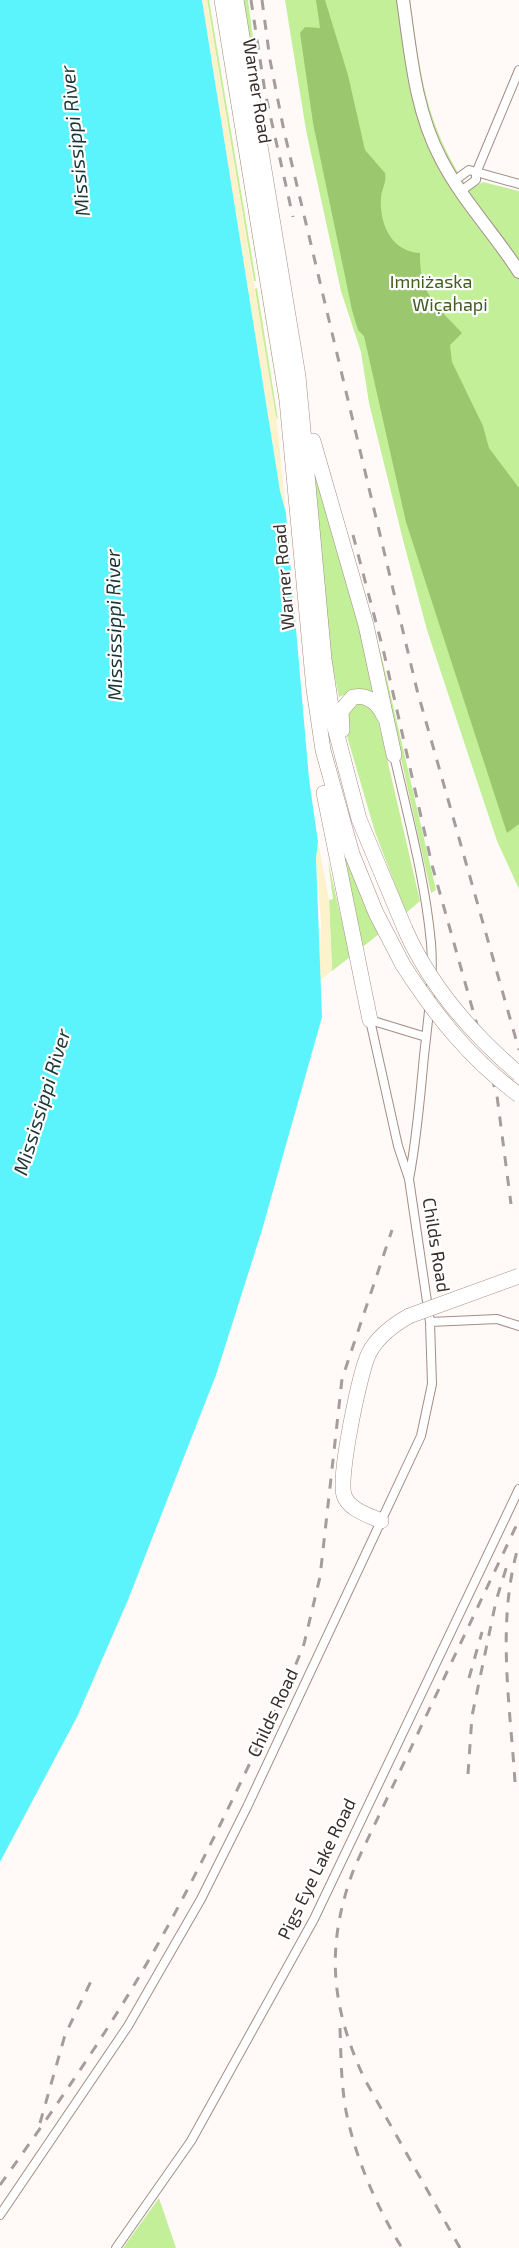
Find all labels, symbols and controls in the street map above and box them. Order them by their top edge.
street label: Warner Road [239,37,277,145]
water label: Mississippi River [54,63,94,218]
park label: Imniżaska [390,270,472,292]
park label: Wic̣aḣapi [412,293,488,315]
street label: Warner Road [267,523,299,631]
water label: Mississippi River [100,548,126,701]
water label: Mississippi River [7,1025,75,1178]
street label: Childs Road [419,1196,455,1294]
street label: Childs Road [242,1665,302,1760]
street label: Pigs Eye Lake Road [272,1794,360,1943]

